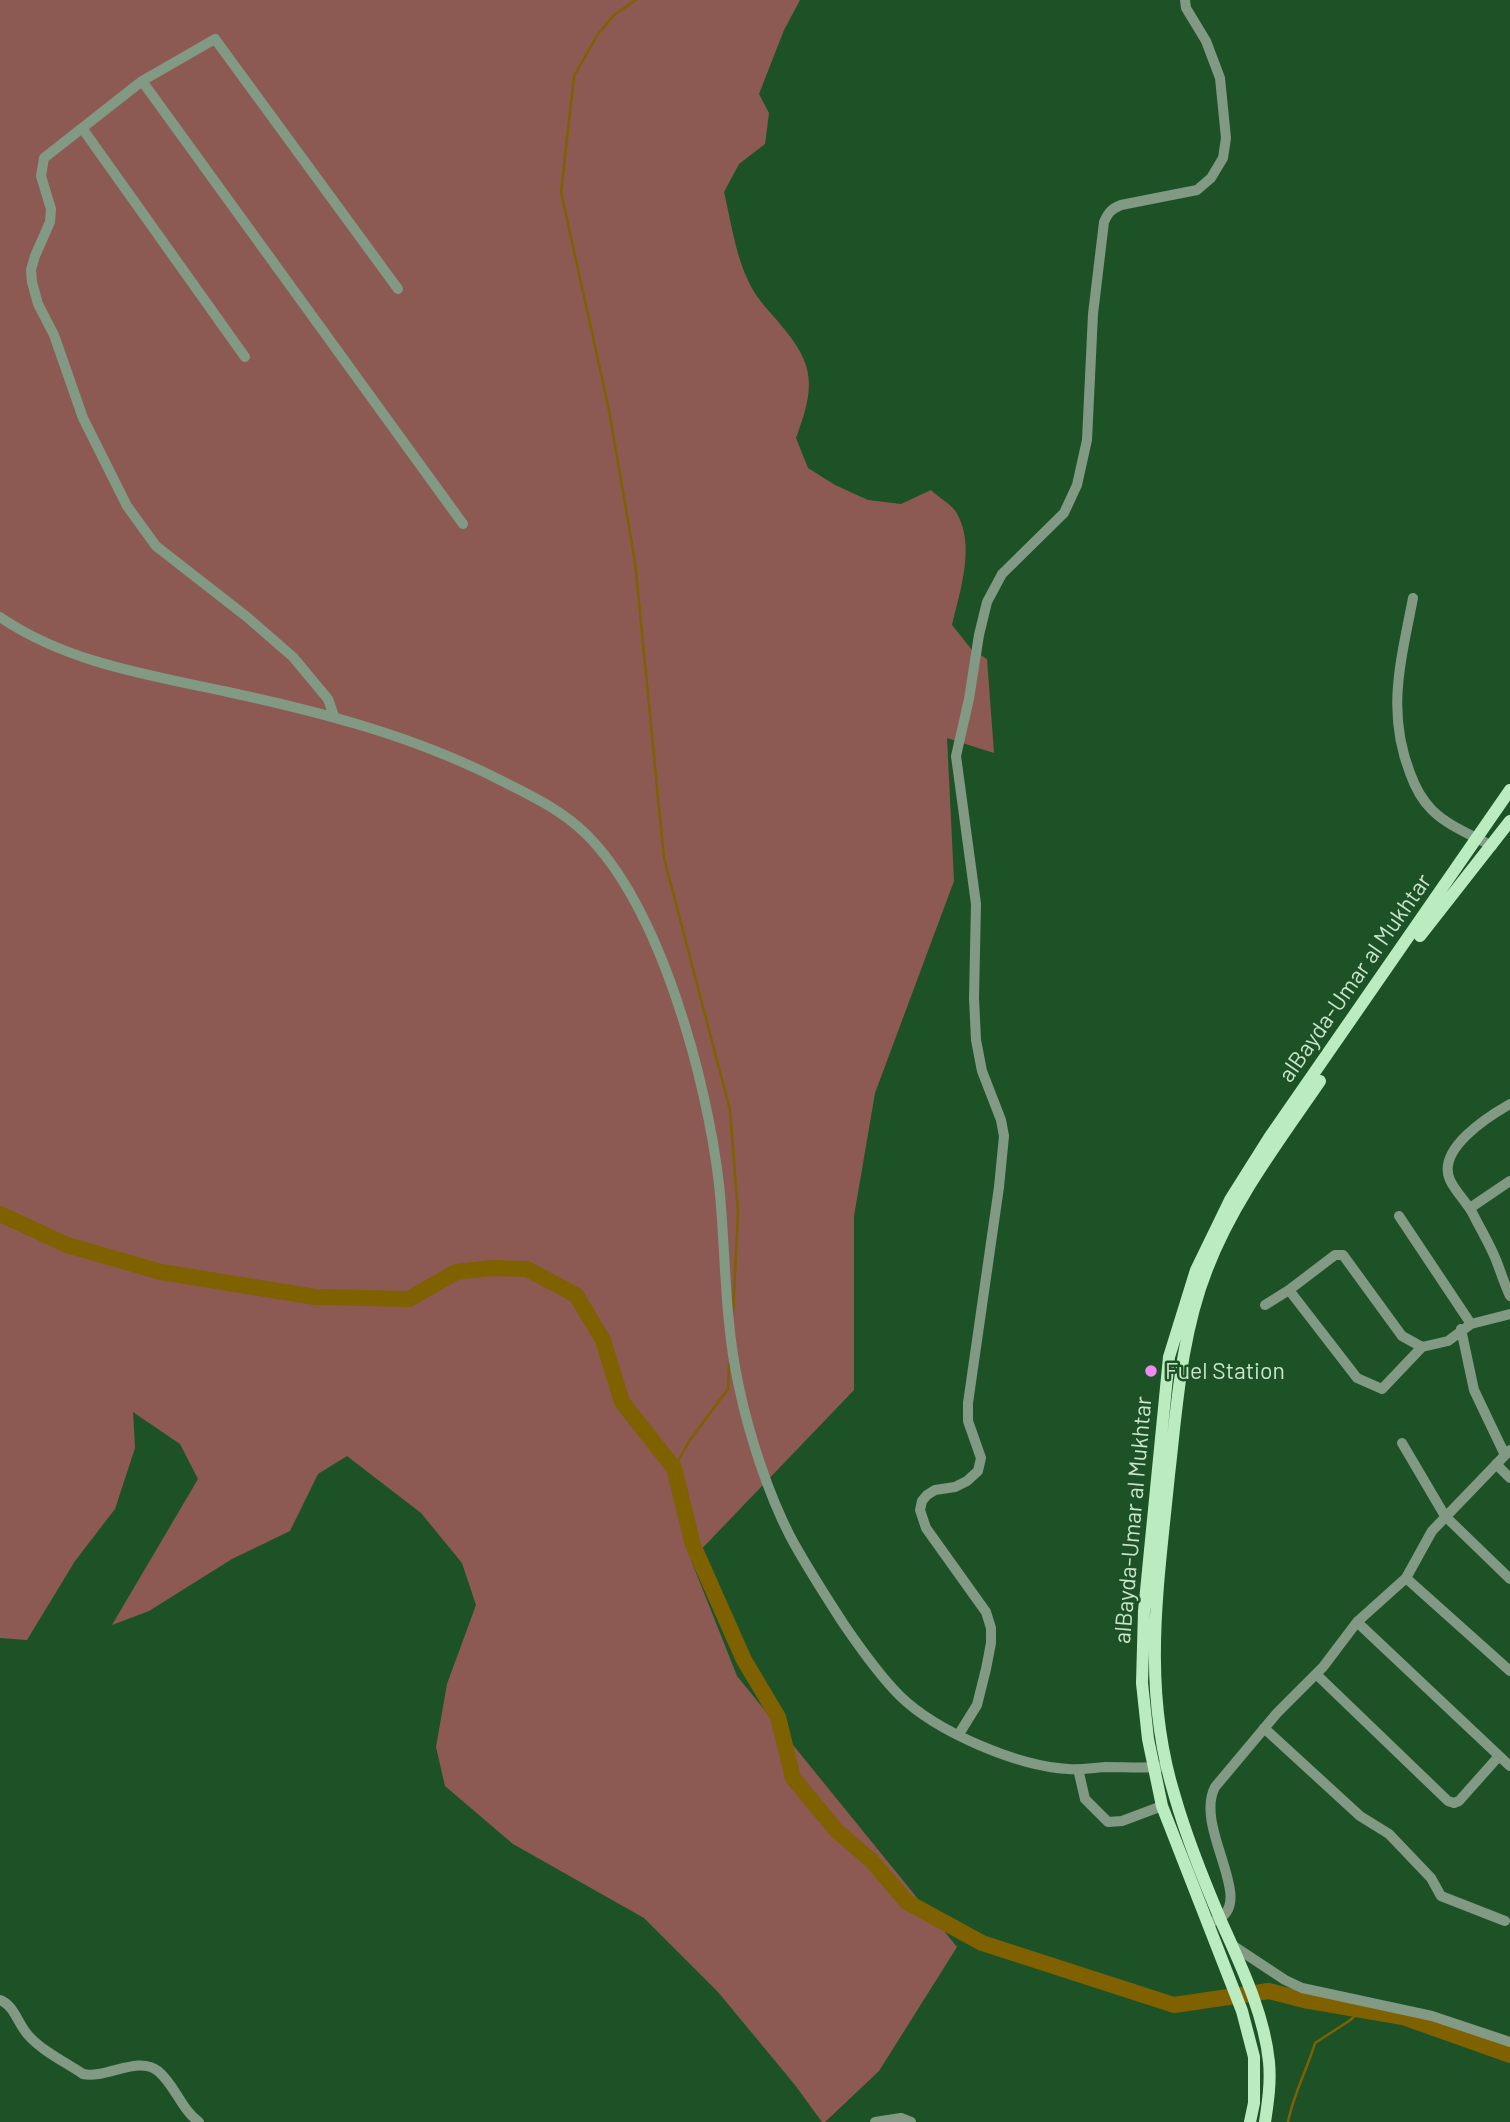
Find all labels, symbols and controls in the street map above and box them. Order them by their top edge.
street label: alBayda-Umar al Mukhtar [1273,869,1437,1087]
place label: Fuel Station [1165,1357,1285,1385]
marker: Fuel Station [1143,1363,1159,1379]
street label: alBayda-Umar al Mukhtar [1108,1395,1158,1645]

